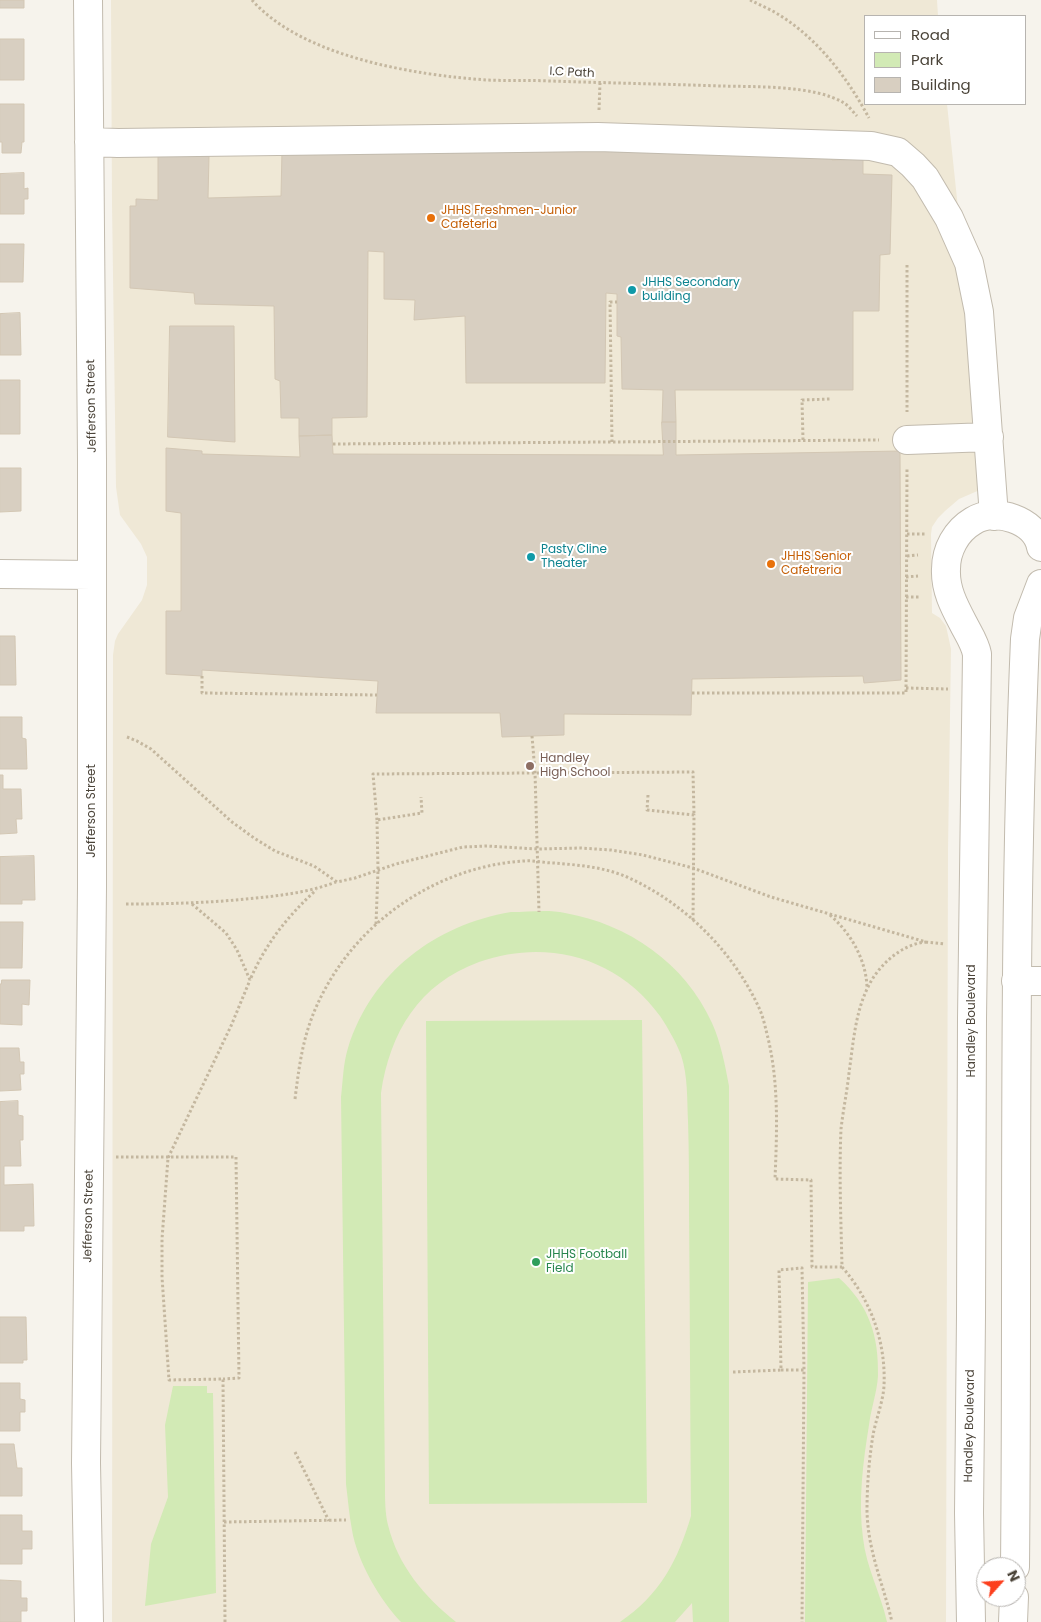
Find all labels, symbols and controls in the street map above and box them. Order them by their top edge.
legend [864,15,1026,105]
text: Road [911,24,950,45]
text: Park [911,49,943,70]
street label: I.C Path [549,65,595,81]
text: Building [911,74,971,95]
place label: JHHS Freshmen-Junior Cafeteria [441,204,577,232]
marker: JHHS Freshmen-Junior Cafeteria [425,212,437,224]
place label: JHHS Secondary building [642,276,740,304]
marker: JHHS Secondary building [626,284,638,296]
street label: Jefferson Street [84,359,100,453]
place label: Pasty Cline Theater [541,543,607,571]
place label: JHHS Senior Cafetreria [781,550,851,578]
marker: Pasty Cline Theater [525,551,537,563]
marker: JHHS Senior Cafetreria [765,558,777,570]
place label: Handley High School [540,752,611,780]
marker: Handley High School [524,760,536,772]
street label: Jefferson Street [85,764,99,858]
street label: Handley Boulevard [965,964,979,1078]
street label: Jefferson Street [81,1169,97,1263]
place label: JHHS Football Field [546,1248,627,1276]
marker: JHHS Football Field [530,1256,542,1268]
street label: Handley Boulevard [962,1369,978,1483]
north arrow [976,1557,1026,1607]
text: N [1002,1567,1025,1585]

